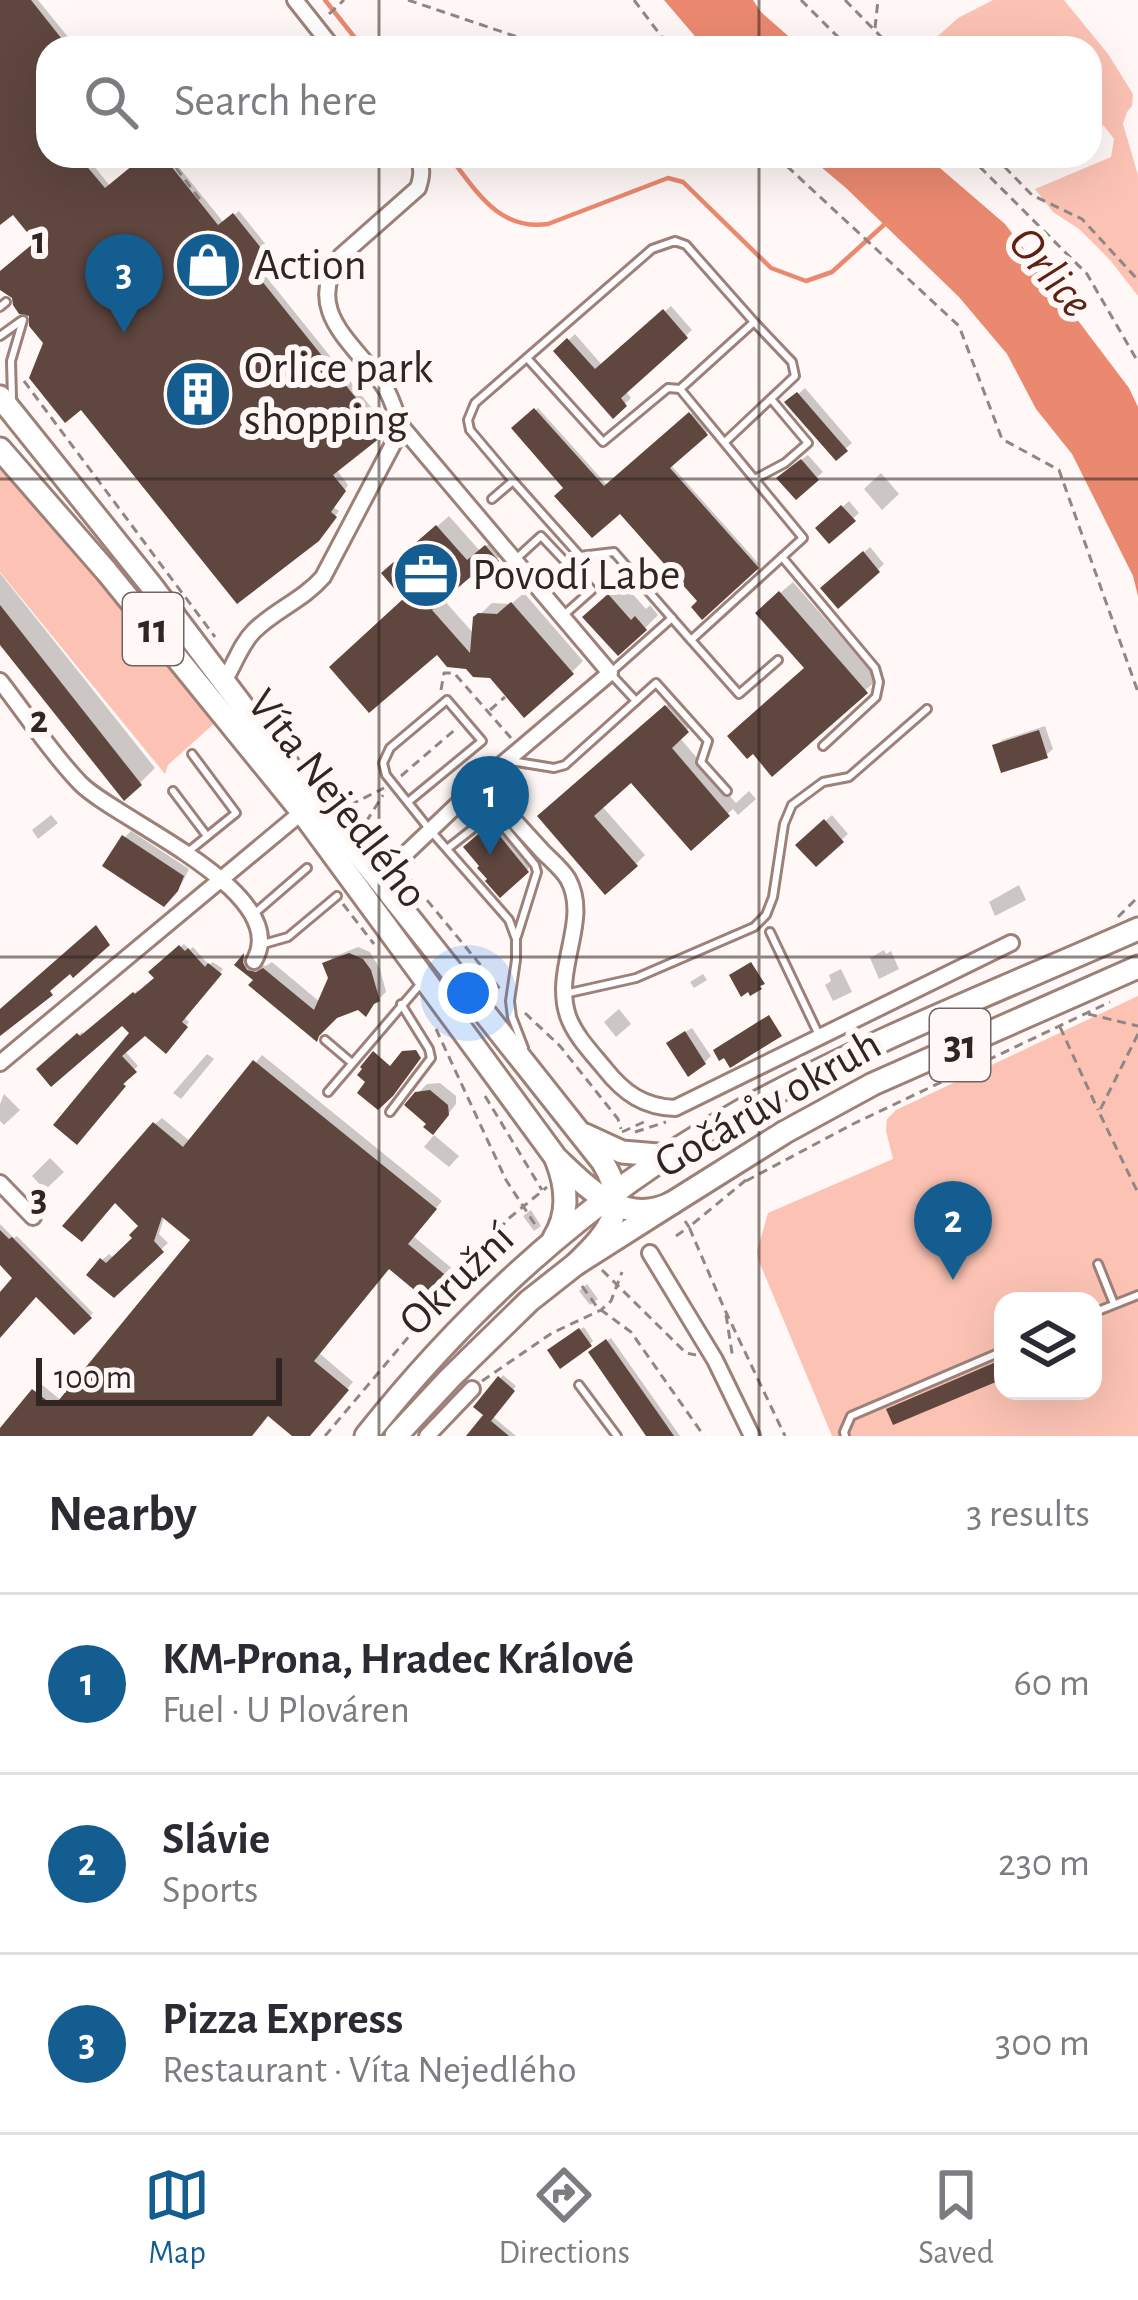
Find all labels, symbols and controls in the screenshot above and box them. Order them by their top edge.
search box [36,36,1102,168]
icon: search [78,69,144,135]
text: Search here [174,79,377,124]
water label: Orlice [999,219,1101,327]
text: 1 [32,222,46,261]
shop icon: Action [173,230,243,300]
pin: 3 [85,234,163,333]
place label: Action [254,243,367,288]
place label: Orlice park shopping [244,346,433,443]
building icon: Orlice park shopping [163,359,233,429]
office icon: Povodí Labe [391,540,461,610]
place label: Povodí Labe [472,553,681,598]
road number: 11 [123,593,183,665]
street label: Víta Nejedlého [238,682,436,916]
text: 2 [30,701,48,740]
pin: 1 [451,756,529,855]
your location [438,963,498,1023]
road number: 31 [930,1009,990,1081]
street label: Gočárův okruh [648,1021,888,1187]
text: 3 [31,1179,47,1218]
pin: 2 [914,1181,992,1280]
street label: Okružní [391,1215,524,1345]
map controls [994,1292,1102,1400]
button: layers [994,1292,1102,1400]
scale bar [36,1352,282,1405]
text: 100 m [54,1362,132,1395]
text: Nearby [48,1489,197,1540]
text: 3 results [966,1495,1090,1534]
text: KM-Prona, Hradec Králové [162,1637,634,1682]
text: 1 [80,1664,94,1703]
text: 60 m [1013,1664,1090,1703]
text: Fuel · U Plováren [162,1691,410,1730]
text: Slávie [162,1817,270,1862]
text: 2 [78,1844,96,1883]
text: 230 m [998,1844,1090,1883]
text: Sports [162,1871,259,1910]
text: Pizza Express [162,1997,403,2042]
text: 3 [79,2024,95,2063]
text: 300 m [995,2024,1090,2063]
text: Restaurant · Víta Nejedlého [162,2051,577,2090]
tab: Map [144,2162,210,2274]
tab: Directions [498,2162,630,2274]
tab: Saved [918,2162,994,2274]

